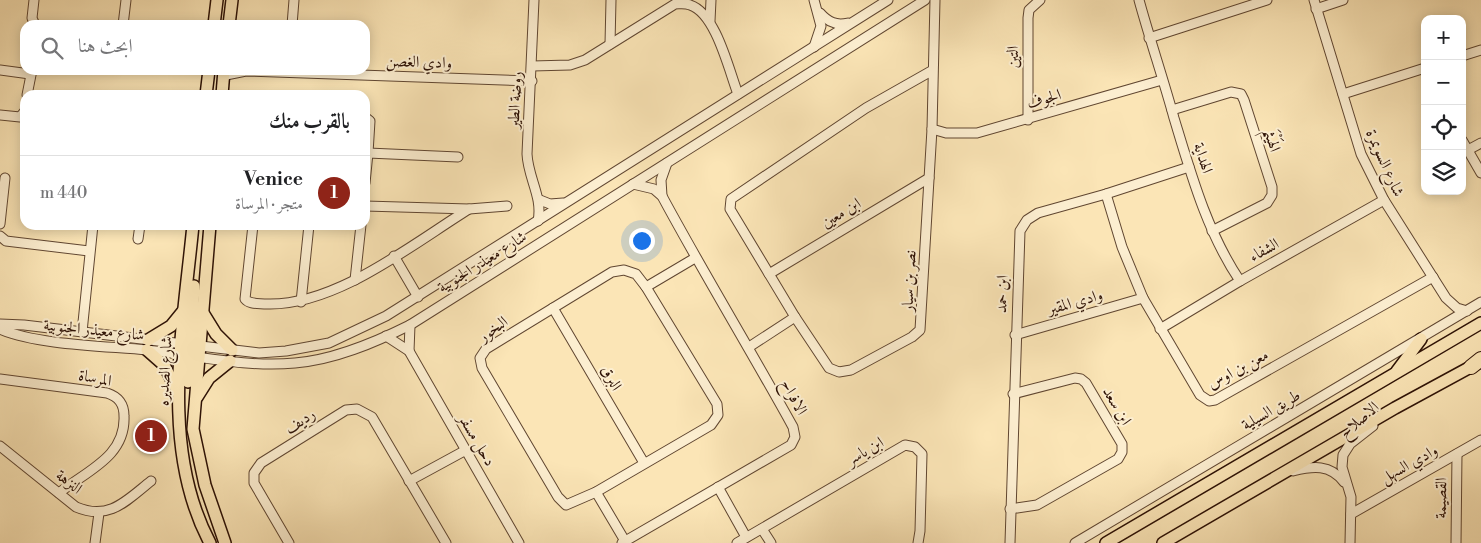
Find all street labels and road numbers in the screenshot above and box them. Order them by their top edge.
street label: التين [1003,46,1023,68]
street label: وادي الغصن [386,51,452,75]
street label: روضة الطير [503,71,526,131]
street label: الجوف [1024,84,1064,114]
street label: الهَيْثَم [1253,125,1287,156]
street label: شارع السويمرة [1359,126,1409,201]
street label: الهداية [1189,140,1217,176]
street label: ابن معين [817,193,865,233]
street label: شارع معيذر الجنوبية [434,227,532,300]
street label: الشفاء [1246,234,1282,266]
street label: نصر بن سيار [897,250,921,314]
street label: ابن حمد [991,275,1013,313]
street label: وادي المقير [1043,285,1106,322]
street label: البخور [473,312,512,348]
street label: شارع معيذر الجنوبية [42,315,145,348]
street label: شارع الصديره [153,336,180,407]
street label: معن بن اوس [1204,345,1272,394]
street label: البرق [596,362,626,394]
street label: المرساة [77,365,113,391]
street label: الافراح [773,376,812,420]
street label: ابن سعد [1098,383,1136,429]
street label: طريق السيلية [1238,385,1304,435]
street label: الاصلاح [1335,397,1386,446]
street label: رديف [281,404,319,438]
street label: دحل مسفر [452,408,500,470]
street label: ابن ياسر [841,432,887,471]
street label: وادي السهل [1377,440,1442,490]
street label: النزهة [52,465,86,499]
street label: القصيمة [1431,477,1451,519]

